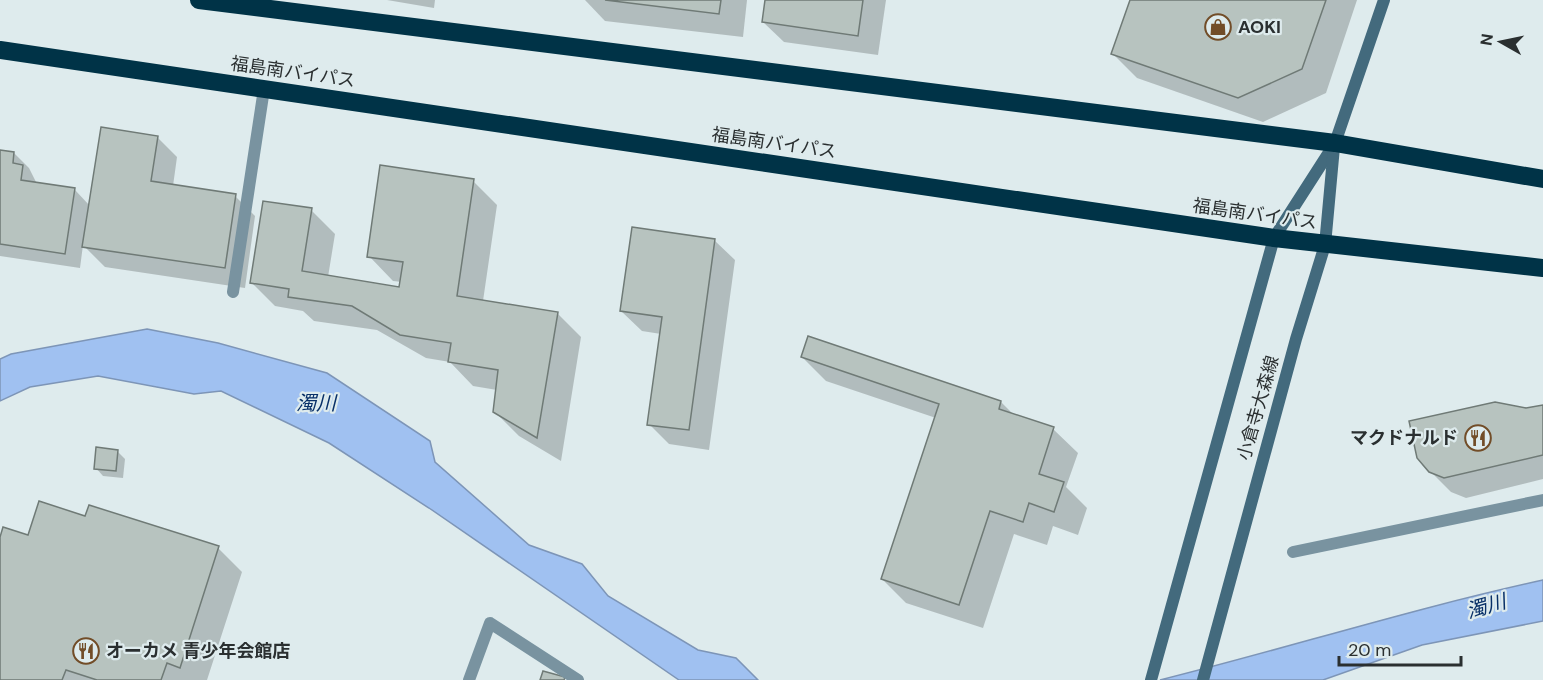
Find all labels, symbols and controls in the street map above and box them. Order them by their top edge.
shop icon: AOKI [1203,12,1233,42]
north arrow [1471,12,1531,72]
place label: AOKI [1238,15,1281,39]
text: N [1475,32,1498,47]
street label: 福島南バイパス [229,51,357,93]
street label: 福島南バイパス [710,122,838,164]
street label: 福島南バイパス [1191,193,1319,235]
street label: 小倉寺大森線 [1232,353,1284,463]
water label: 濁川 [296,390,338,416]
restaurant icon: マクドナルド [1463,423,1493,453]
place label: マクドナルド [1350,426,1458,450]
water label: 濁川 [1463,587,1511,624]
scale bar [1339,629,1460,667]
restaurant icon: オーカメ 青少年会館店 [71,636,101,666]
text: 20 m [1348,638,1391,662]
place label: オーカメ 青少年会館店 [106,639,290,663]

